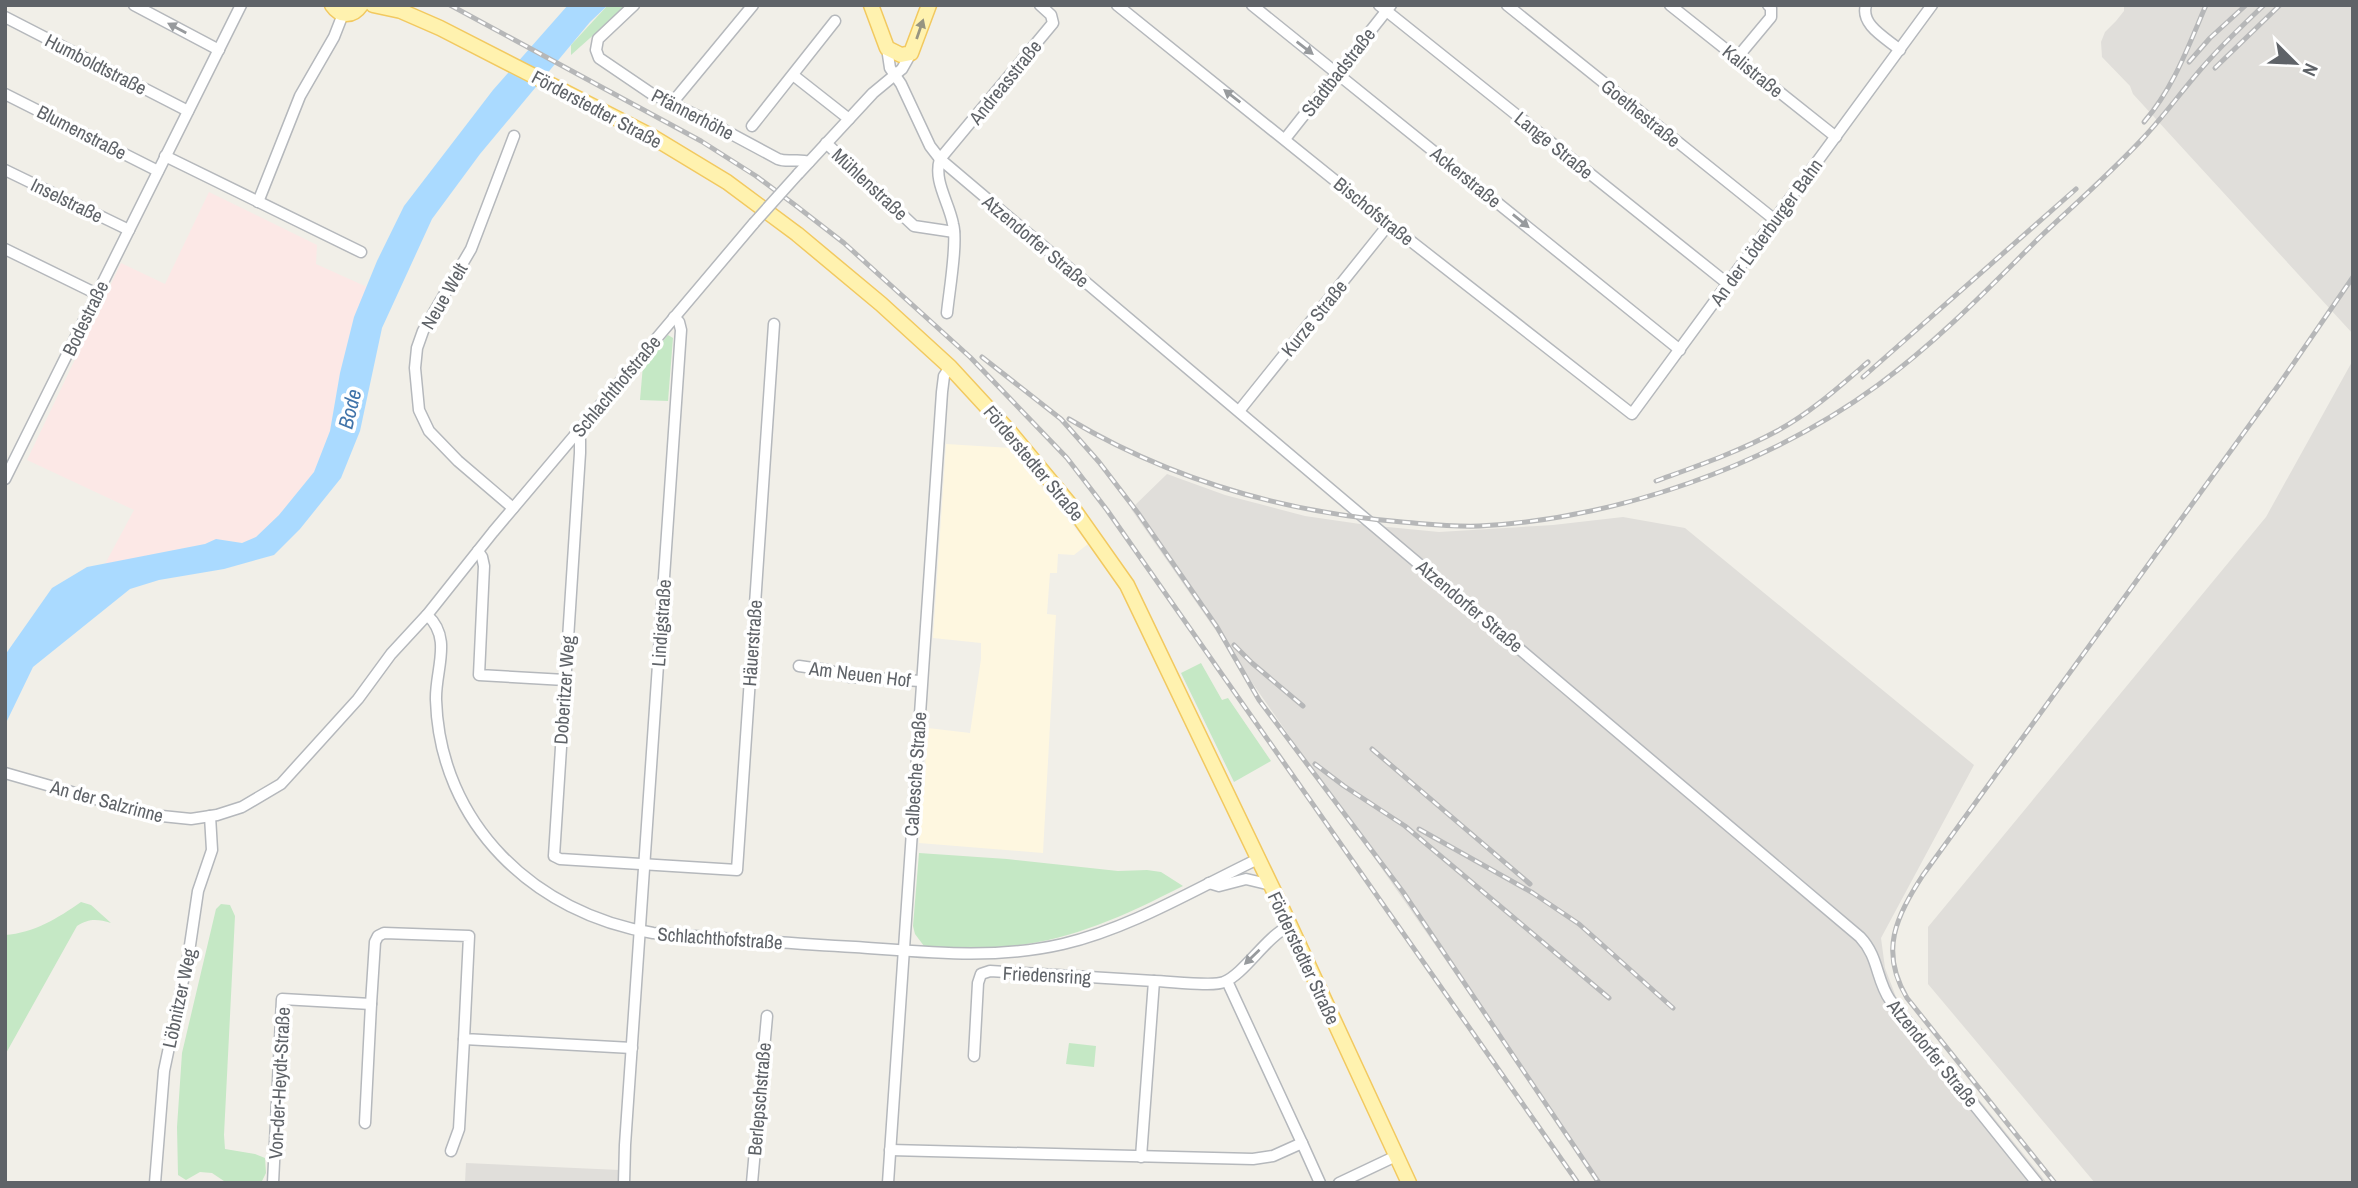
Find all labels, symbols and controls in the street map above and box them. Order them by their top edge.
one-way arrow [915,19,926,40]
one-way arrow [166,22,186,34]
street label: Stadtbadstraße [1295,22,1381,122]
street label: Humboldtstraße [41,27,151,101]
north arrow [2260,28,2330,98]
street label: Andreasstraße [962,34,1047,131]
street label: Kalistraße [1717,39,1789,103]
one-way arrow [1296,40,1314,55]
text: N [2296,59,2325,80]
street label: Förderstedter Straße [527,64,667,154]
street label: Goethestraße [1596,73,1686,153]
street label: Pfännerhöhe [647,82,739,146]
one-way arrow [1223,89,1241,104]
street label: Blumenstraße [33,98,131,166]
street label: Lange Straße [1509,105,1599,185]
street label: Ackerstraße [1424,140,1507,214]
street label: Mühlenstraße [826,142,914,226]
street label: An der Löderburger Bahn [1703,153,1828,312]
street label: Inselstraße [27,171,107,229]
street label: Bischofstraße [1328,171,1420,251]
street label: Atzendorfer Straße [976,188,1095,293]
one-way arrow [1512,213,1529,228]
street label: Neue Welt [415,258,474,334]
street label: Kurze Straße [1275,274,1353,362]
street label: Bodestraße [56,276,114,360]
street label: Schlachthofstraße [566,330,666,442]
water label: Bode [331,386,368,432]
street label: Förderstedter Straße [978,400,1090,526]
street label: Atzendorfer Straße [1410,553,1529,658]
street label: Lindigstraße [645,578,677,668]
street label: Häuerstraße [736,599,768,687]
street label: Doberitzer Weg [547,634,581,745]
street label: Am Neuen Hof [807,655,913,693]
street label: Calbesche Straße [898,711,932,837]
street label: An der Salzrinne [47,773,166,829]
street label: Förderstedter Straße [1262,887,1346,1029]
street label: Schlachthofstraße [656,921,784,955]
street label: Löbnitzer Weg [156,946,202,1050]
one-way arrow [1244,949,1261,966]
street label: Friedensring [1002,960,1092,990]
street label: Atzendorfer Straße [1881,993,1985,1112]
street label: Von-der-Heydt-Straße [262,1006,296,1160]
street label: Berlepschstraße [741,1041,777,1157]

